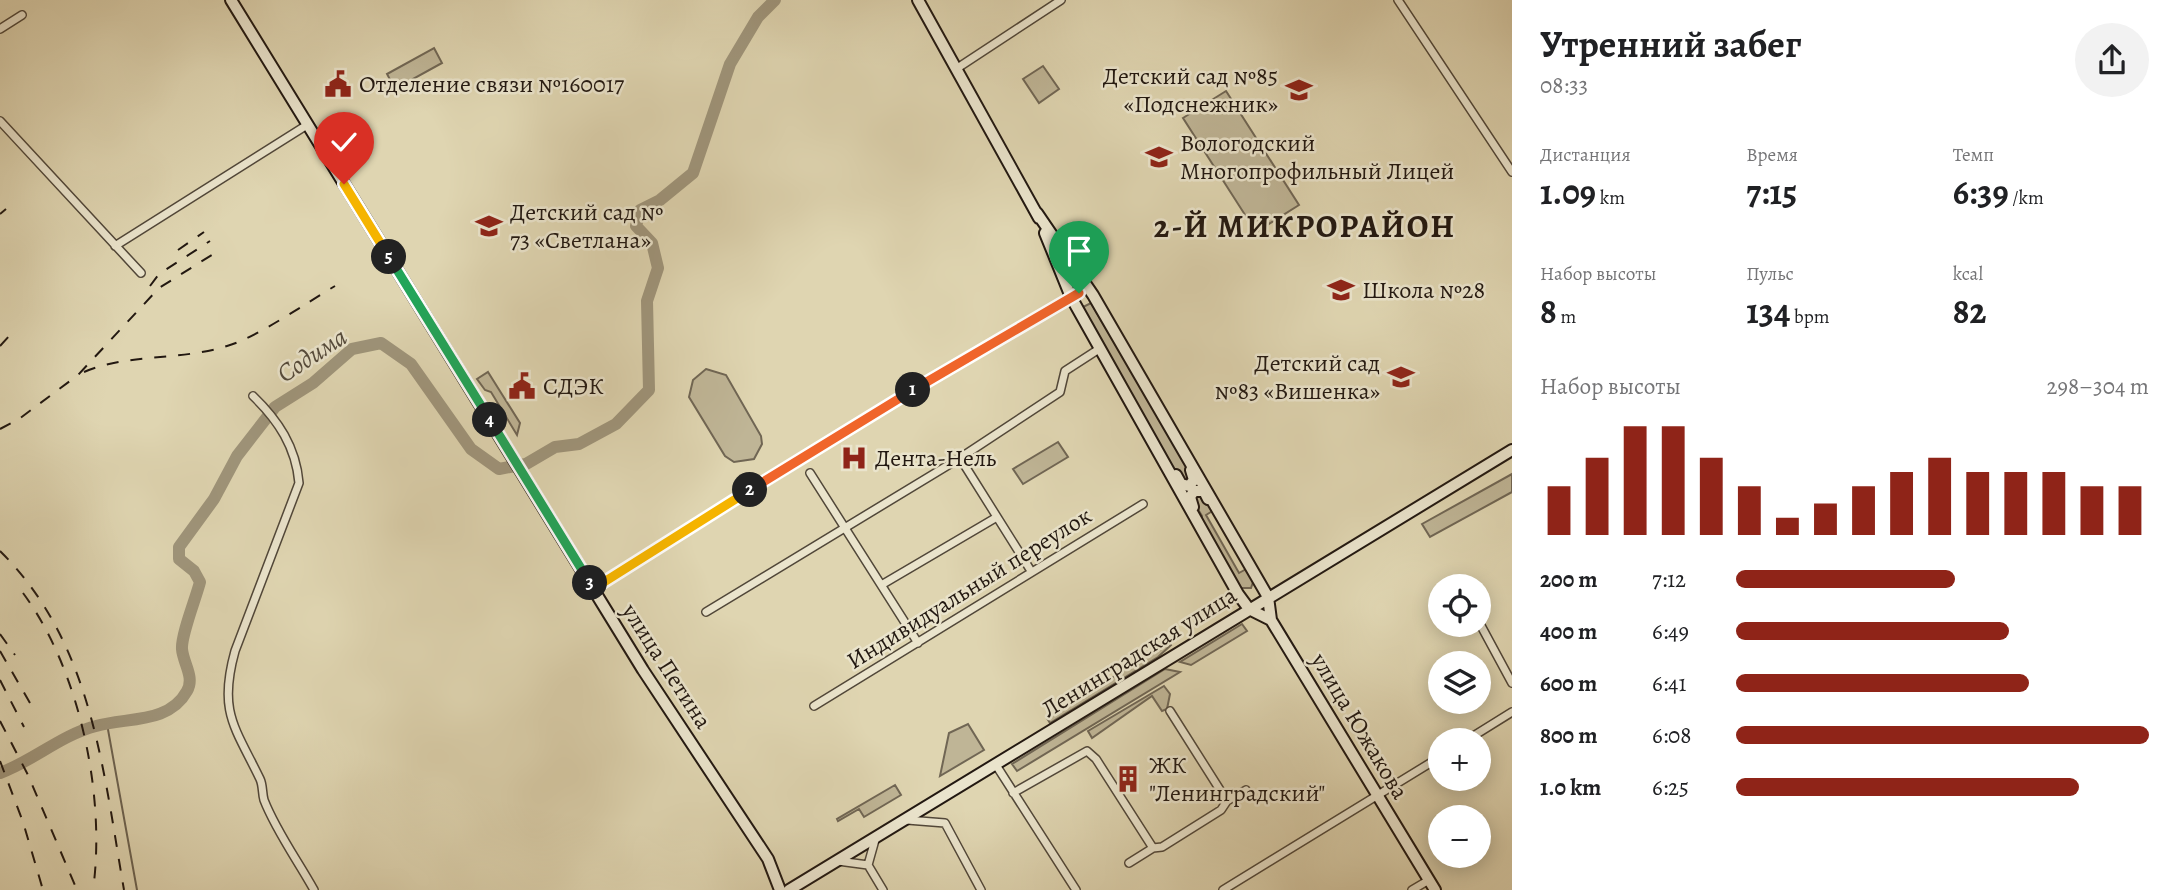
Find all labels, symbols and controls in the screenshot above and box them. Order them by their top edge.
text: Утренний забег [1540,18,1801,70]
button: share [2075,23,2149,97]
place label: Детский сад №85 «Подснежник» [1103,60,1278,120]
place label: Отделение связи №160017 [359,68,625,100]
public building icon: Отделение связи №160017 [323,69,353,99]
text: 08:33 [1540,70,1588,101]
school or university icon: Детский сад №85 «Подснежник» [1284,75,1314,105]
pin [314,112,374,184]
icon: check [325,123,363,161]
place label: Вологодский Многопрофильный Лицей [1180,127,1454,187]
school or university icon: Вологодский Многопрофильный Лицей [1144,142,1174,172]
text: Дистанция [1540,142,1631,168]
text: Время [1746,142,1798,168]
text: Темп [1953,142,1994,168]
text: 1.09 [1540,168,1596,216]
text: 7:15 [1746,168,1797,216]
text: 6:39 [1953,168,2009,216]
text: km [1596,185,1625,211]
text: /km [2009,185,2044,211]
place label: Детский сад № 73 «Светлана» [510,196,663,256]
district label: 2-Й МИКРОРАЙОН [1154,204,1456,248]
school or university icon: Детский сад № 73 «Светлана» [474,211,504,241]
pin [1049,221,1109,293]
icon: arrive [1060,232,1098,270]
pin: 5 [372,240,406,274]
text: 5 [384,243,393,269]
text: Набор высоты [1540,261,1656,287]
text: Пульс [1746,261,1794,287]
text: kcal [1953,261,1983,287]
place label: Школа №28 [1362,274,1485,306]
school or university icon: Школа №28 [1326,275,1356,305]
text: 8 [1540,287,1557,335]
text: 134 [1746,287,1790,335]
text: 82 [1953,287,1986,335]
text: m [1557,304,1576,330]
text: bpm [1790,304,1830,330]
water label: Содима [270,319,354,391]
place label: Детский сад №83 «Вишенка» [1215,347,1380,407]
school or university icon: Детский сад №83 «Вишенка» [1386,362,1416,392]
place label: СДЭК [543,370,604,402]
public building icon: СДЭК [507,371,537,401]
text: Набор высоты [1540,371,1681,402]
text: 298–304 m [2047,371,2149,402]
pin: 1 [895,372,930,408]
text: 1 [909,376,916,402]
pin: 4 [472,402,508,438]
text: 4 [485,406,494,432]
place label: Дента-Нель [875,442,997,474]
hospital icon: Дента-Нель [839,443,869,473]
pin: 2 [732,472,768,508]
text: 2 [745,476,754,502]
street label: Индивидуальный переулок [840,499,1098,677]
text: 200 m [1540,564,1598,595]
text: 7:12 [1652,564,1686,595]
pin: 3 [572,566,608,600]
text: 3 [585,569,594,595]
map controls [1428,574,1491,868]
button: locate [1428,574,1491,637]
street label: Ленинградская улица [1035,579,1243,725]
street label: улица Петина [614,596,719,735]
text: 400 m [1540,616,1597,647]
text: 6:49 [1652,616,1689,647]
street label: улица Южакова [1303,646,1416,805]
button: layers [1428,651,1491,714]
text: 600 m [1540,668,1597,699]
text: 6:41 [1652,668,1686,699]
text: 800 m [1540,720,1597,751]
text: 6:08 [1652,720,1692,751]
button: + [1428,728,1491,791]
place label: ЖК "Ленинградский" [1149,749,1325,809]
building icon: ЖК "Ленинградский" [1113,764,1143,794]
text: 1.0 km [1540,772,1601,803]
text: 6:25 [1652,772,1689,803]
button: − [1428,805,1491,868]

